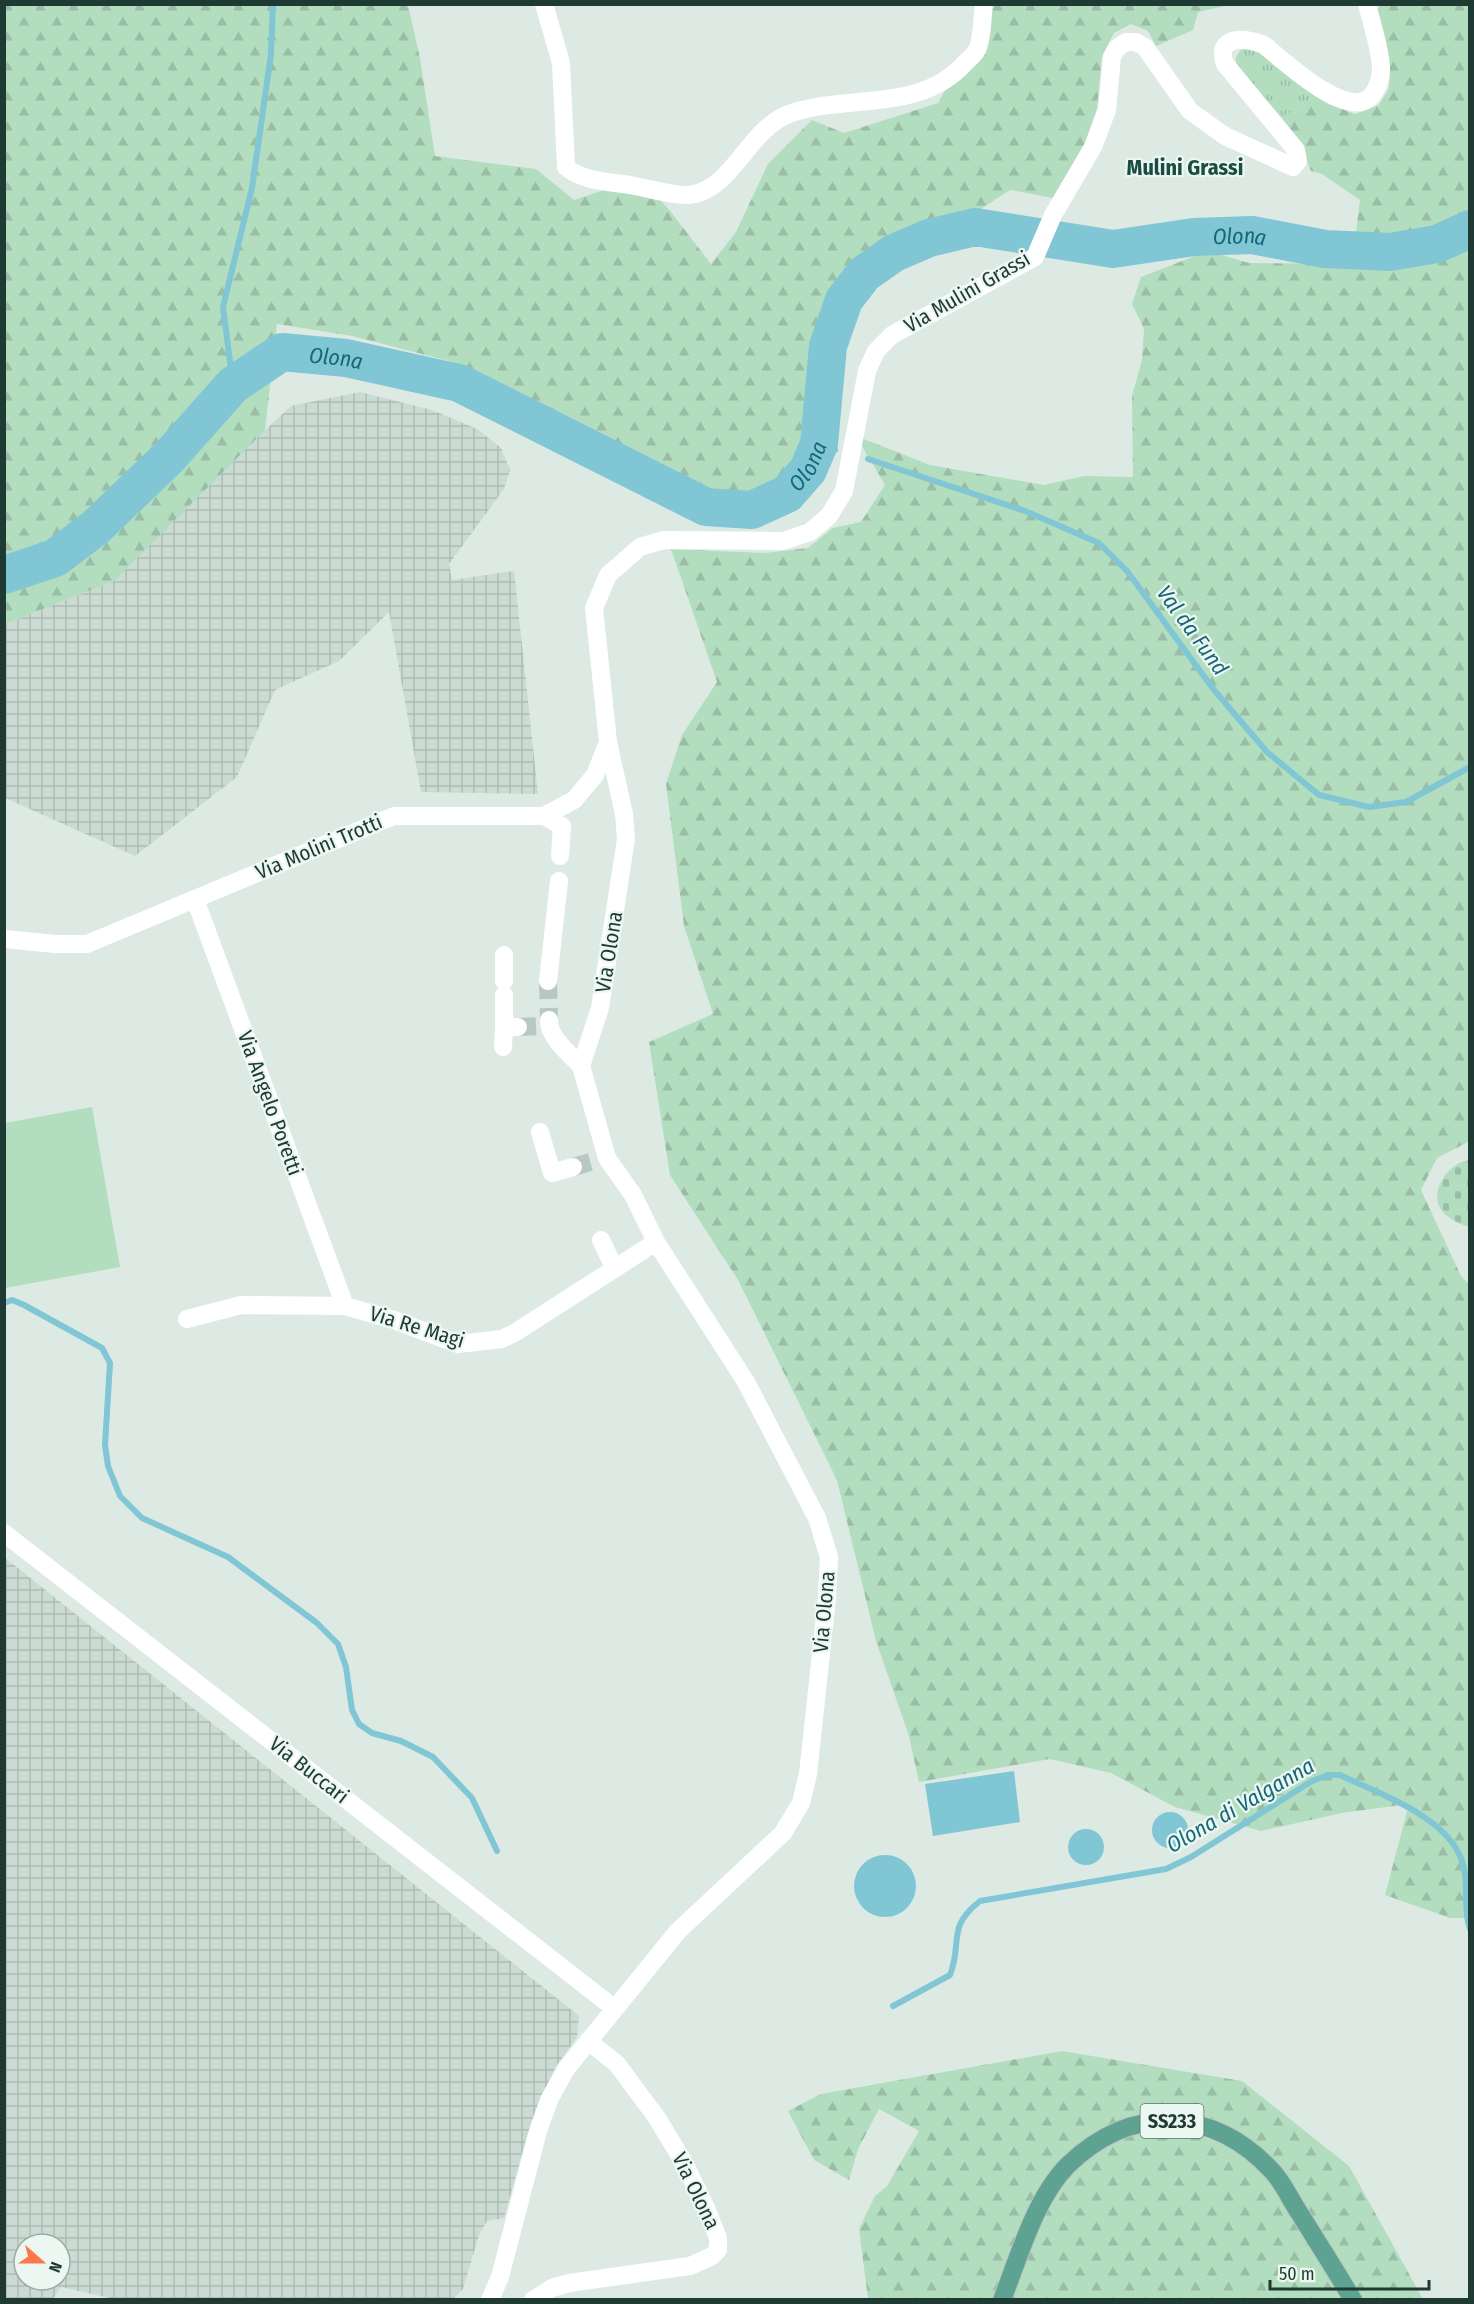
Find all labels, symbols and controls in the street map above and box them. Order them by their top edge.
district label: Mulini Grassi [1127,154,1243,181]
water label: Olona [1212,222,1269,251]
street label: Via Mulini Grassi [899,245,1035,339]
water label: Olona [308,342,365,375]
water label: Olona [783,437,833,497]
water label: Val da Fund [1151,580,1234,681]
street label: Via Molini Trotti [252,809,386,885]
street label: Via Olona [590,909,628,995]
street label: Via Angelo Poretti [232,1027,308,1179]
street label: Via Re Magi [366,1300,468,1354]
street label: Via Olona [807,1570,841,1654]
street label: Via Buccari [264,1731,354,1809]
water label: Olona di Valganna [1162,1752,1319,1859]
road number: SS233 [1140,2104,1204,2138]
street label: Via Olona [666,2148,726,2234]
north arrow [12,2232,72,2292]
scale bar [1270,2253,1429,2291]
text: N [45,2259,66,2275]
text: 50 m [1279,2263,1315,2285]

